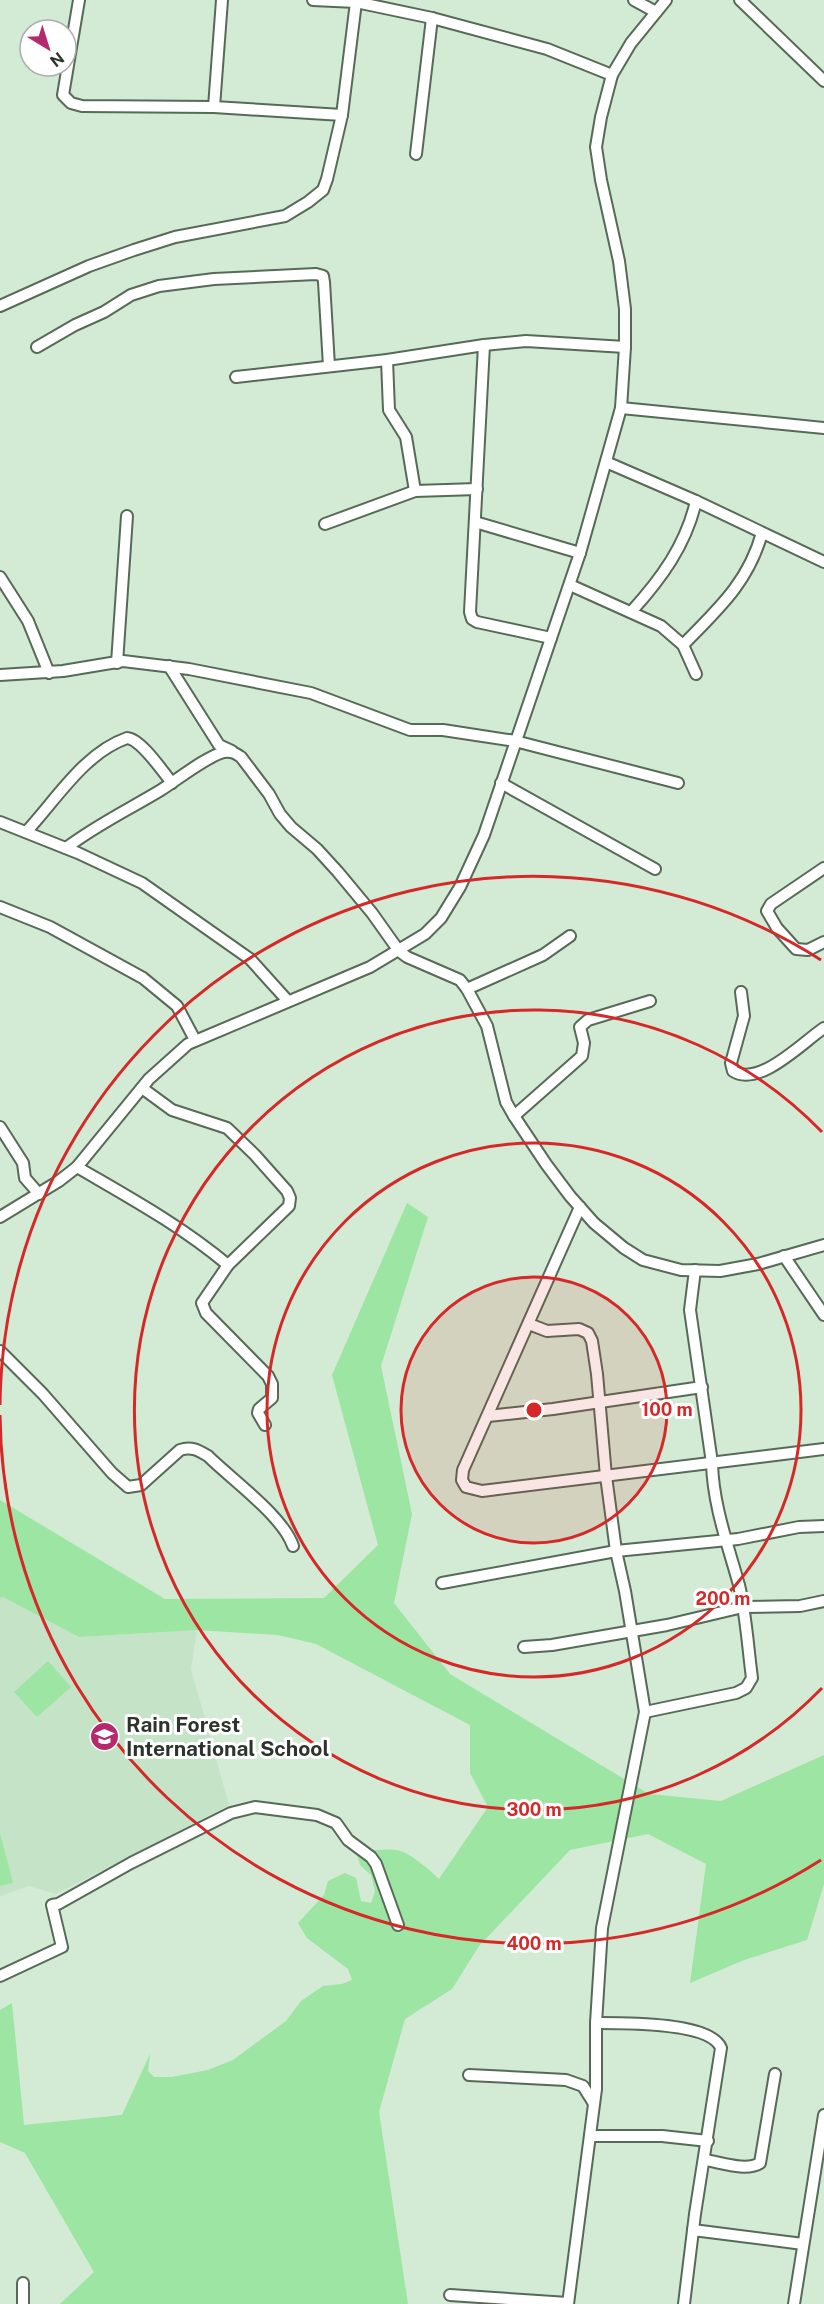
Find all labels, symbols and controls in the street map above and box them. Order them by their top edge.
north arrow [18,18,78,78]
text: N [46,48,68,71]
text: 100 m [641,1399,693,1420]
centre of rings [524,1400,544,1420]
text: 200 m [696,1588,750,1609]
place label: Rain Forest International School [126,1712,329,1761]
school or university icon: Rain Forest International School [89,1721,121,1753]
text: 300 m [506,1799,562,1820]
text: 400 m [506,1933,562,1954]

